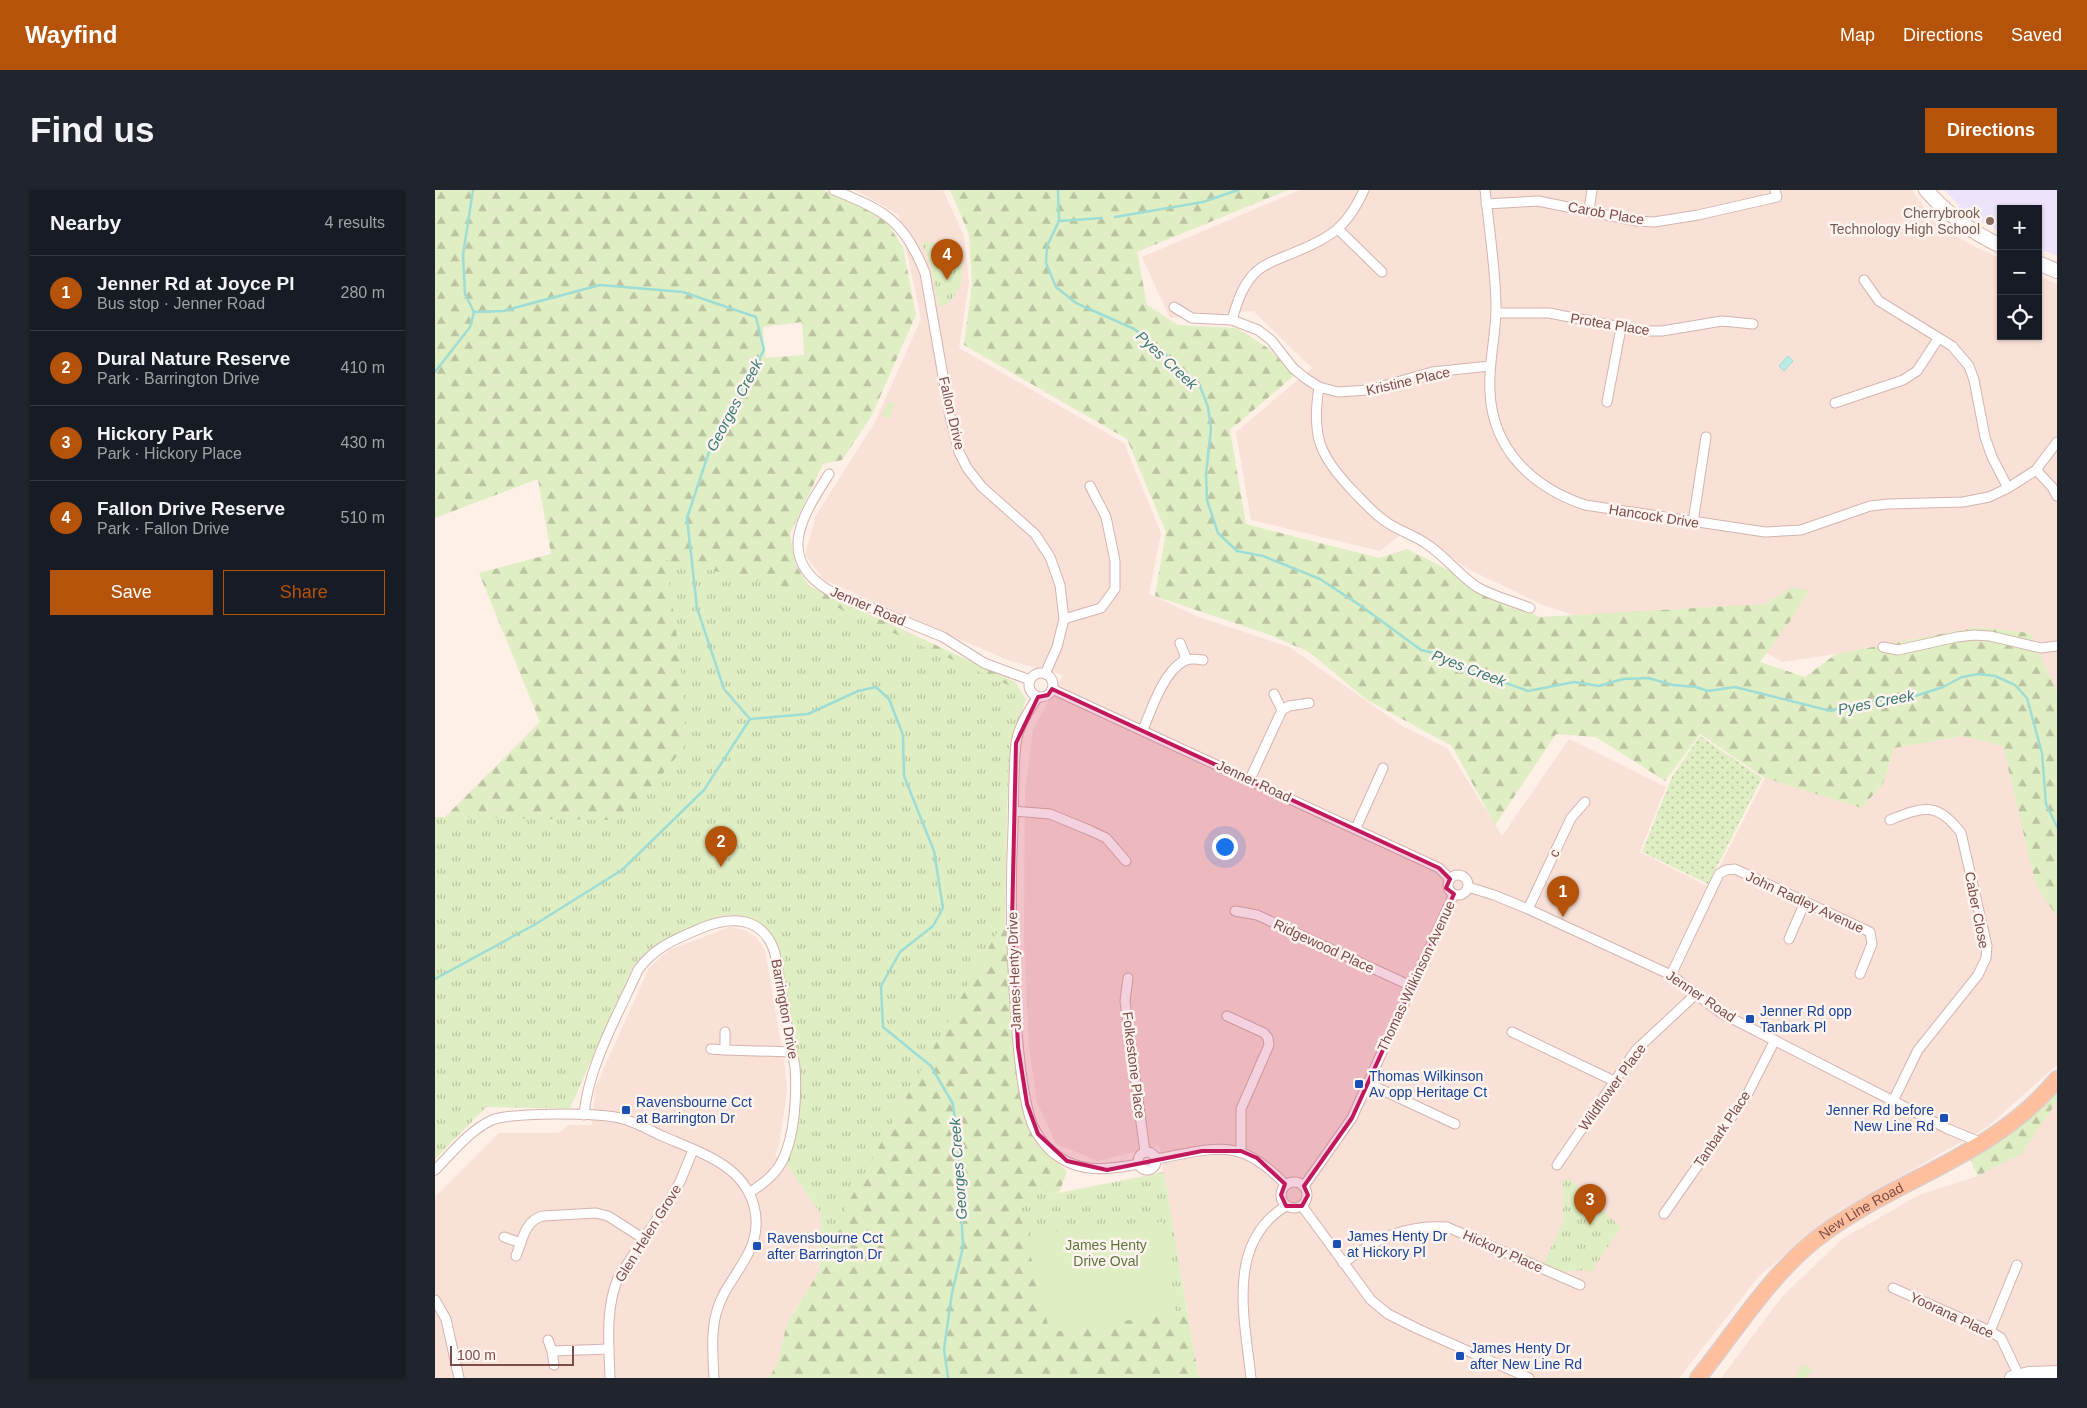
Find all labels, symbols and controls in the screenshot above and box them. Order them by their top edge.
text: Wayfind [25,21,117,48]
text: Map [1840,25,1875,45]
text: Directions [1903,25,1983,45]
text: Saved [2011,25,2062,45]
button: Directions [1925,108,2057,153]
text: Find us [30,110,154,149]
street label: Carob Place [1567,198,1646,228]
place label: Cherrybrook Technology High School [1830,205,1981,237]
map controls [1997,205,2042,340]
button: + [1997,205,2042,250]
text: Nearby [50,211,121,234]
text: 4 results [325,214,385,231]
marker: Cherrybrook Technology High School [1984,215,1996,227]
pin: 4 [931,239,963,280]
button: − [1997,250,2042,295]
text: Jenner Rd at Joyce Pl [97,273,294,294]
text: 1 [62,284,70,301]
text: 280 m [341,284,385,301]
text: Bus stop · Jenner Road [97,295,265,312]
button: locate [1997,295,2042,340]
street label: Protea Place [1569,310,1651,338]
water label: Pyes Creek [1133,327,1202,394]
text: Dural Nature Reserve [97,348,290,369]
water label: Georges Creek [703,355,766,454]
text: 2 [62,359,70,376]
text: 410 m [341,359,385,376]
street label: Kristine Place [1365,364,1452,398]
text: Park · Barrington Drive [97,370,260,387]
street label: Fallon Drive [936,375,968,451]
text: Hickory Park [97,423,213,444]
text: 3 [62,434,70,451]
text: 430 m [341,434,385,451]
text: Park · Hickory Place [97,445,242,462]
text: Fallon Drive Reserve [97,498,285,519]
street label: Hancock Drive [1608,501,1700,531]
text: 4 [62,509,70,526]
text: 510 m [341,509,385,526]
text: Park · Fallon Drive [97,520,229,537]
button: Save [50,570,213,615]
button: Share [223,570,385,615]
street label: Jenner Road [828,583,908,629]
water label: Pyes Creek [1430,646,1510,690]
water label: Pyes Creek [1836,686,1917,718]
street label: Jenner Road [1214,757,1294,805]
pin: 2 [705,826,737,867]
your location [1212,834,1238,860]
street label: c [1545,846,1563,860]
street label: John Radley Avenue [1744,868,1867,936]
street label: Caber Close [1962,870,1992,950]
pin: 1 [1547,876,1579,917]
street label: Thomas Wilkinson Avenue [1374,898,1458,1054]
street label: James Henty Drive [1004,911,1024,1030]
street label: Ridgewood Place [1271,916,1377,976]
street label: Barrington Drive [768,958,802,1060]
street label: Jenner Road [1663,967,1739,1025]
place label: Jenner Rd opp Tanbark Pl [1760,1003,1852,1035]
street label: Folkestone Place [1120,1011,1149,1119]
marker: Jenner Rd opp Tanbark Pl [1744,1013,1756,1025]
street label: Wildflower Place [1575,1040,1649,1134]
place label: Thomas Wilkinson Av opp Heritage Ct [1369,1068,1487,1100]
marker: Thomas Wilkinson Av opp Heritage Ct [1353,1078,1365,1090]
street label: Tanbark Place [1691,1088,1754,1170]
place label: Ravensbourne Cct at Barrington Dr [636,1094,752,1126]
place label: Jenner Rd before New Line Rd [1826,1102,1934,1134]
marker: Ravensbourne Cct at Barrington Dr [620,1104,632,1116]
marker: Jenner Rd before New Line Rd [1938,1112,1950,1124]
water label: Georges Creek [946,1116,970,1220]
street label: New Line Road [1816,1179,1906,1242]
street label: Glen Helen Grove [612,1181,685,1285]
pin: 3 [1574,1184,1606,1225]
street label: Hickory Place [1461,1226,1546,1276]
place label: James Henty Dr at Hickory Pl [1347,1228,1448,1260]
place label: Ravensbourne Cct after Barrington Dr [767,1230,883,1262]
park label: James Henty Drive Oval [1065,1237,1147,1269]
marker: James Henty Dr at Hickory Pl [1331,1238,1343,1250]
marker: Ravensbourne Cct after Barrington Dr [751,1240,763,1252]
street label: Yoorana Place [1908,1289,1997,1341]
place label: James Henty Dr after New Line Rd [1470,1340,1582,1372]
scale bar [450,1343,574,1366]
text: 100 m [457,1347,496,1363]
marker: James Henty Dr after New Line Rd [1454,1350,1466,1362]

